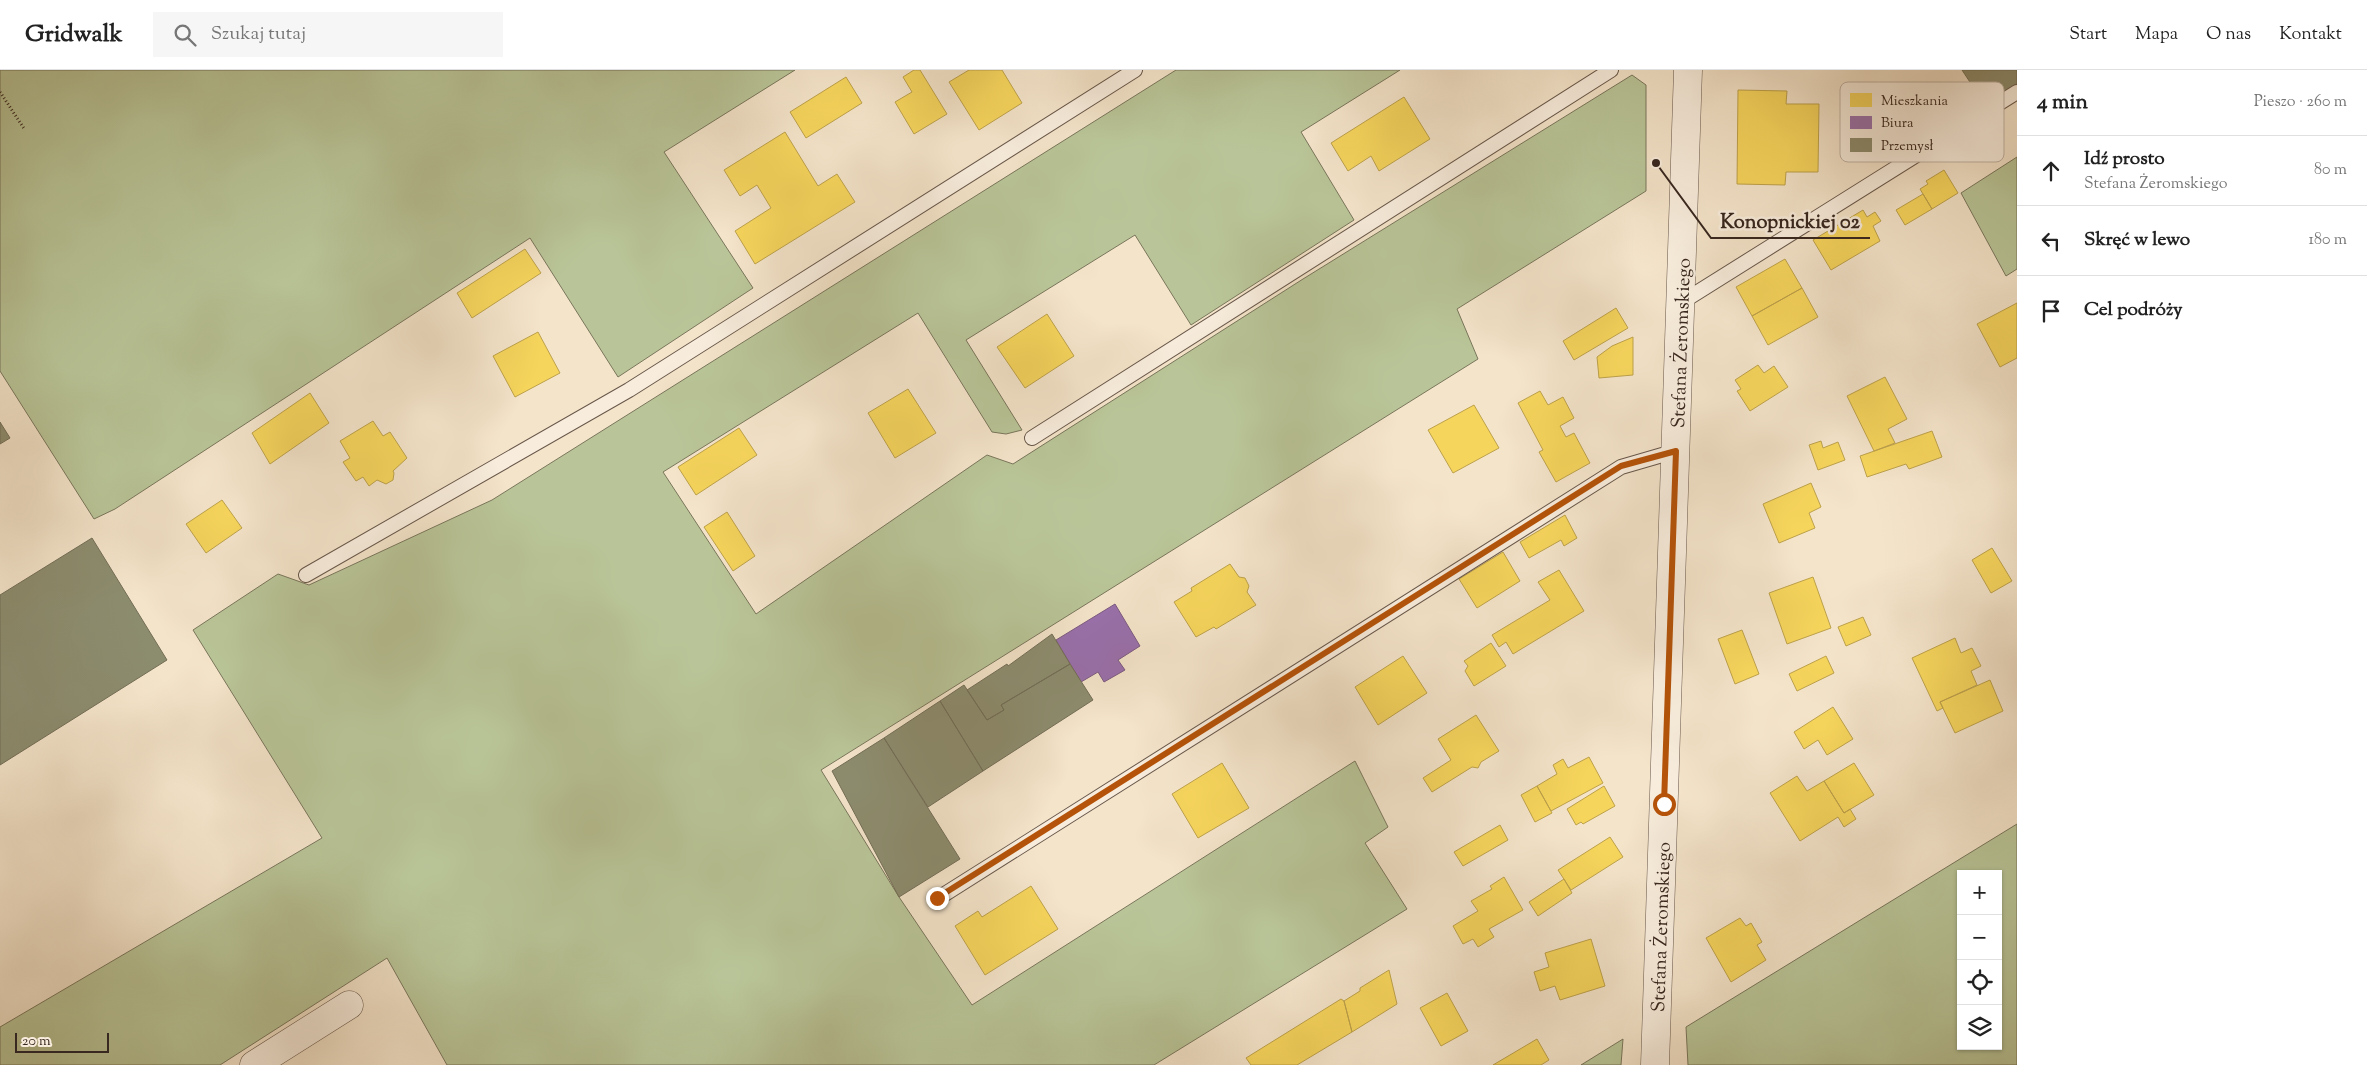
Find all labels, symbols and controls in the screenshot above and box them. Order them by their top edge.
search box [153,12,503,57]
text: Gridwalk [25,18,123,52]
icon: search [171,21,199,49]
text: Szukaj tutaj [211,21,306,48]
text: Start [2069,22,2107,48]
text: Mapa [2135,22,2178,48]
text: O nas [2206,22,2251,48]
text: Kontakt [2279,22,2342,48]
legend [1840,82,2004,162]
text: 4 min [2037,88,2088,118]
text: Pieszo · 260 m [2254,91,2347,114]
text: Mieszkania [1881,92,1948,112]
text: Biura [1881,114,1914,134]
text: Przemysł [1881,137,1933,157]
text: Idź prosto [2084,146,2165,173]
icon: ahead [2037,157,2065,185]
text: 80 m [2314,159,2347,182]
text: Stefana Żeromskiego [2084,173,2227,196]
callout: Konopnickiej 02 [1711,203,1870,238]
text: Konopnickiej 02 [1720,209,1860,238]
icon: left [2037,227,2065,255]
text: Skręć w lewo [2084,227,2190,254]
text: 180 m [2308,229,2347,252]
street label: Stefana Żeromskiego [1666,257,1699,429]
icon: arrive [2037,297,2065,325]
text: Cel podróży [2084,297,2183,324]
route start [1653,793,1676,816]
street label: Stefana Żeromskiego [1646,841,1679,1013]
map controls [1957,870,2002,1050]
button: + [1957,870,2002,915]
route end [926,887,949,910]
button: − [1957,915,2002,960]
button: locate [1957,960,2002,1005]
button: layers [1957,1005,2002,1050]
scale bar [15,1030,109,1053]
text: 20 m [22,1032,51,1052]

